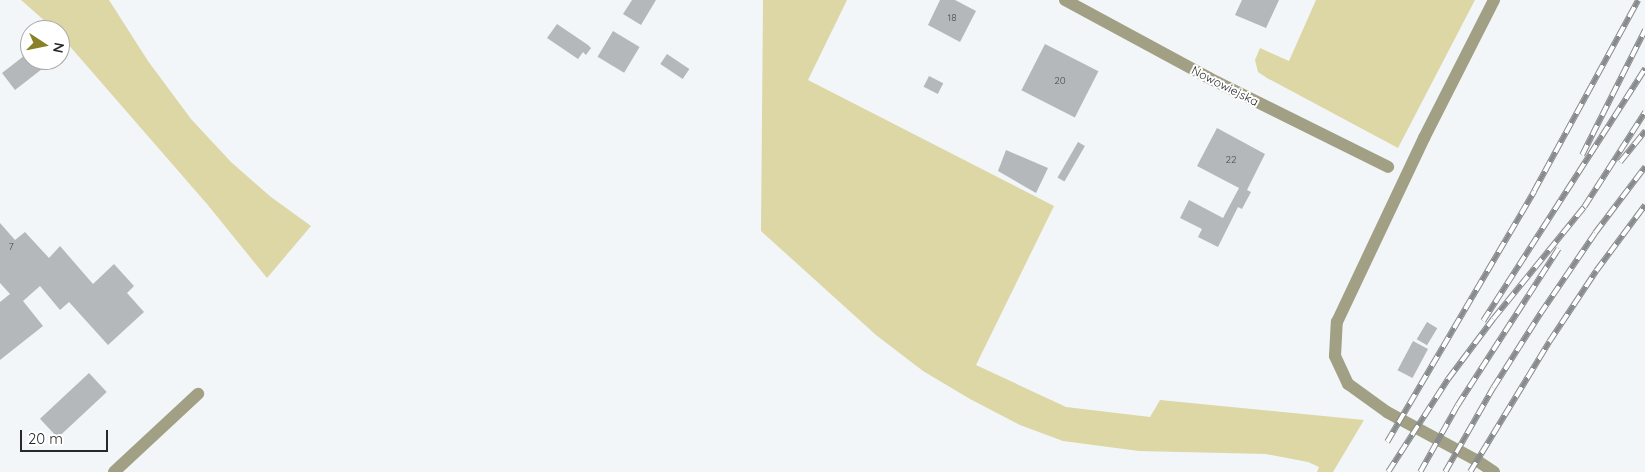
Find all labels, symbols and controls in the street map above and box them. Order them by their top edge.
house number: 18 [947,12,957,24]
north arrow [20,20,70,70]
text: N [49,41,69,54]
street label: Nowowiejska [1189,63,1261,109]
house number: 20 [1054,75,1066,87]
house number: 22 [1225,154,1237,166]
house number: 7 [8,241,14,253]
scale bar [22,420,110,452]
text: 20 m [28,429,63,448]

